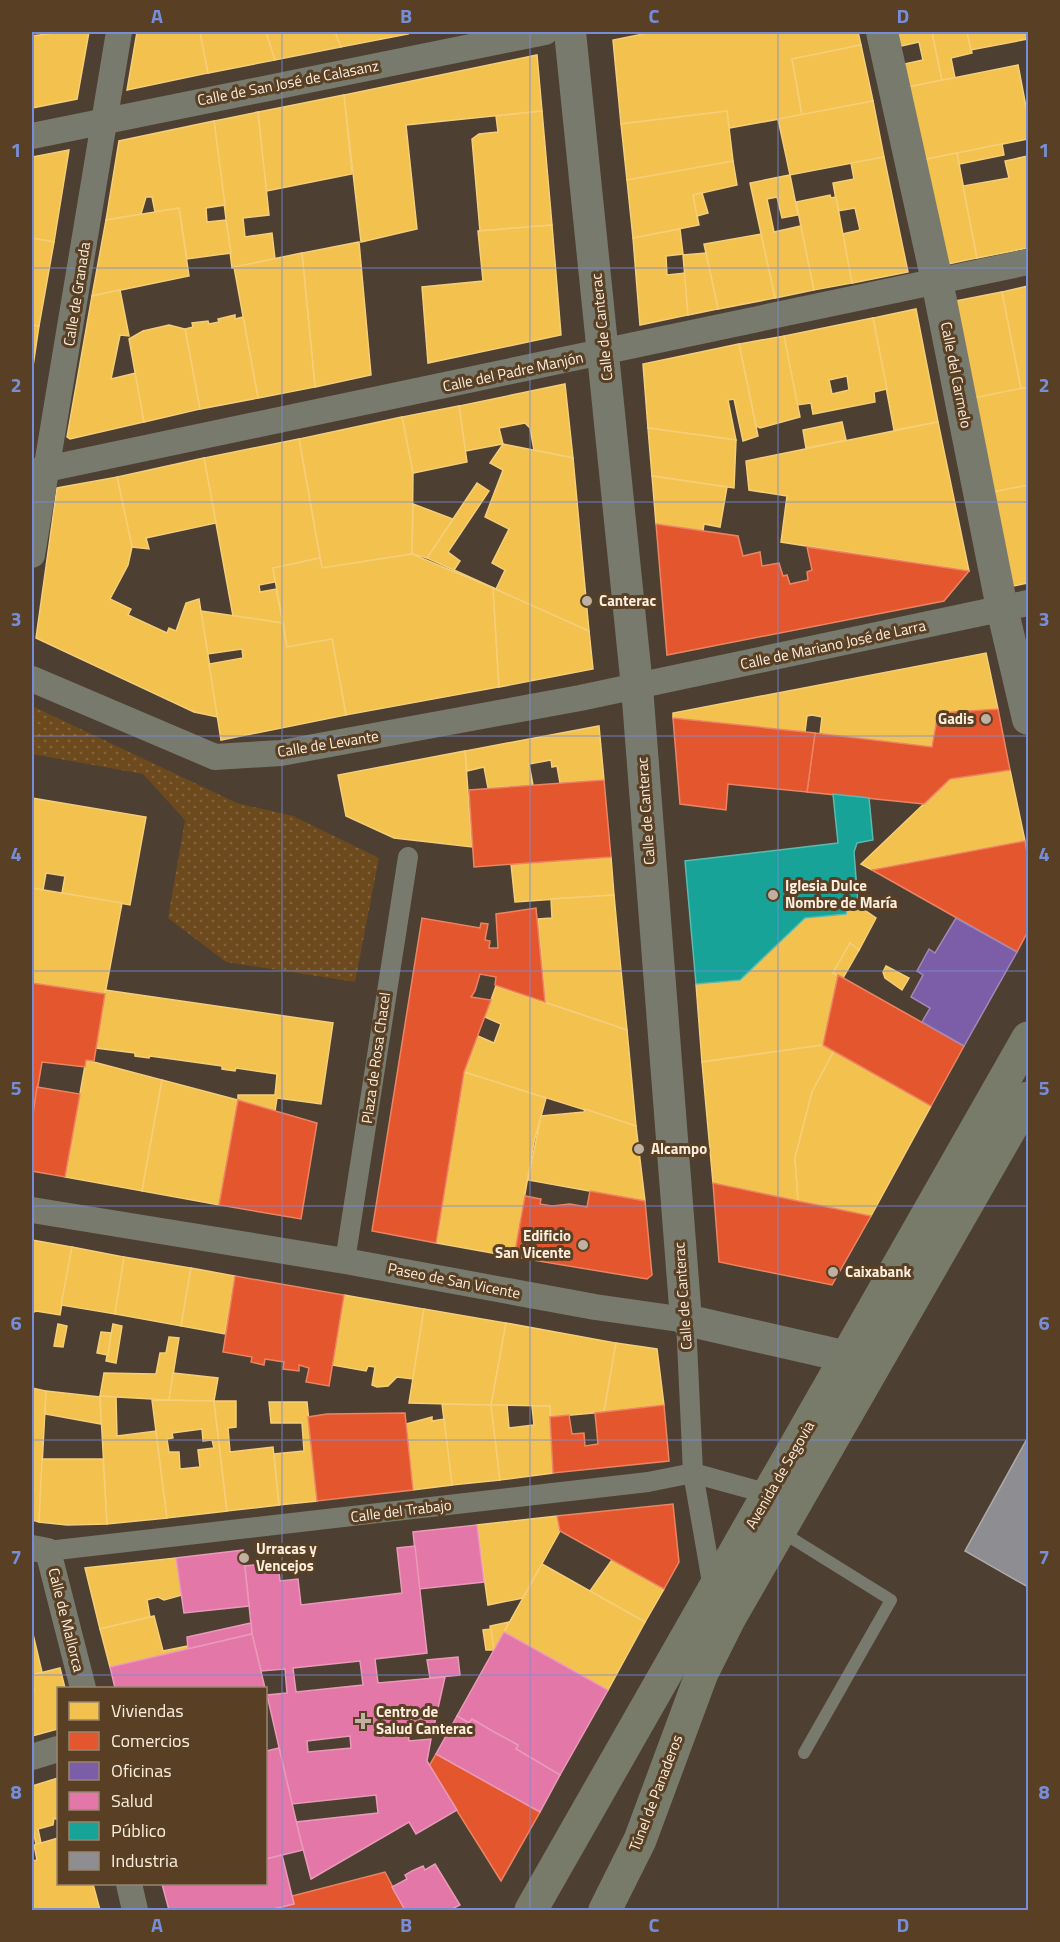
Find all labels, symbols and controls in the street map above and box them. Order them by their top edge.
text: A [151,0,163,31]
text: B [400,0,412,31]
text: C [649,0,660,31]
text: D [897,0,909,31]
street label: Calle de San José de Calasanz [195,54,381,111]
text: 1 [10,134,22,165]
text: 1 [1038,134,1050,165]
street label: Calle de Granada [57,240,96,348]
street label: Calle de Canterac [584,272,619,382]
street label: Calle del Carmelo [935,320,978,430]
street label: Calle del Padre Manjón [440,345,585,398]
text: 2 [10,369,22,400]
text: 2 [1038,369,1050,400]
place label: Canterac [599,589,656,612]
marker: Canterac [580,594,594,608]
text: 3 [10,603,22,634]
text: 3 [1038,603,1050,634]
street label: Calle de Mariano José de Larra [738,614,928,675]
place label: Gadis [938,707,974,730]
marker: Gadis [979,712,993,726]
street label: Calle de Levante [276,724,380,763]
street label: Calle de Canterac [630,756,661,866]
text: 4 [10,838,22,869]
text: 4 [1038,838,1050,869]
place label: Iglesia Dulce Nombre de María [785,874,898,914]
marker: Iglesia Dulce Nombre de María [766,888,780,902]
street label: Plaza de Rosa Chacel [355,991,396,1125]
text: 5 [10,1072,22,1103]
text: 5 [1038,1072,1050,1103]
place label: Alcampo [651,1137,707,1160]
marker: Alcampo [632,1142,646,1156]
place label: Edificio San Vicente [495,1224,571,1264]
marker: Edificio San Vicente [576,1238,590,1252]
street label: Calle de Canterac [667,1241,698,1351]
street label: Paseo de San Vicente [386,1256,522,1305]
place label: Caixabank [845,1260,912,1283]
marker: Caixabank [826,1265,840,1279]
text: 6 [10,1307,22,1338]
text: 6 [1038,1307,1050,1338]
street label: Avenida de Segovia [739,1416,820,1533]
street label: Calle del Trabajo [349,1493,453,1528]
place label: Urracas y Vencejos [256,1537,317,1577]
text: 7 [10,1541,22,1572]
text: 7 [1038,1541,1050,1572]
marker: Urracas y Vencejos [237,1551,251,1565]
street label: Calle de Mallorca [42,1565,91,1675]
legend [57,1687,267,1885]
text: Viviendas [111,1697,184,1724]
place label: Centro de Salud Canterac [376,1700,473,1740]
marker: Centro de Salud Canterac [354,1712,372,1730]
text: Comercios [111,1727,190,1754]
street label: Túnel de Panaderos [623,1731,688,1854]
text: Oficinas [111,1757,172,1784]
text: 8 [10,1776,22,1807]
text: 8 [1038,1776,1050,1807]
text: Salud [111,1787,153,1814]
text: Público [111,1817,166,1844]
text: Industria [111,1847,178,1874]
text: A [151,1909,163,1940]
text: B [400,1909,412,1940]
text: C [649,1909,660,1940]
text: D [897,1909,909,1940]

